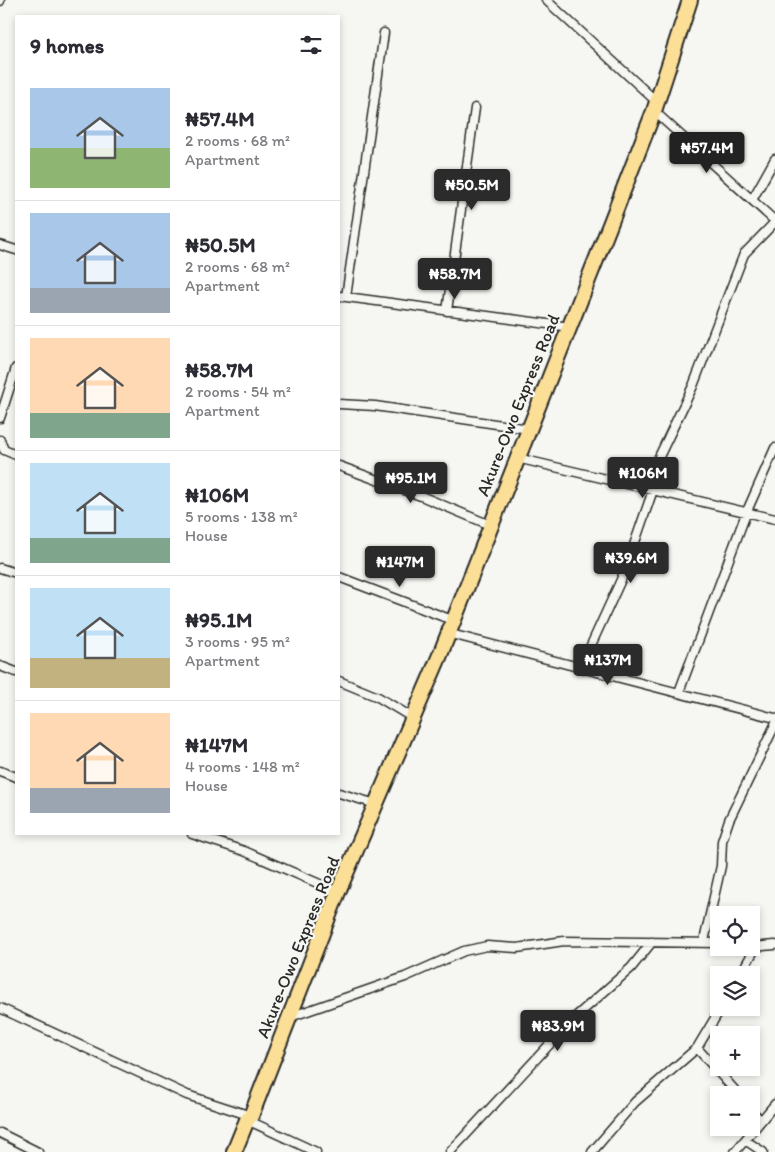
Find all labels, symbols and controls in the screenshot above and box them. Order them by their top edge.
icon: filters [297,31,325,59]
text: 9 homes [30,33,104,58]
text: ₦57.4M [185,106,255,131]
icon: home [70,108,130,168]
text: 2 rooms · 68 m² [185,131,290,150]
pin: ₦57.4M [666,132,748,174]
text: ₦57.4M [680,138,734,157]
text: Apartment [185,150,260,169]
pin: ₦50.5M [431,168,513,211]
text: ₦50.5M [445,175,499,194]
text: ₦50.5M [185,232,256,257]
icon: home [70,233,130,293]
text: 2 rooms · 68 m² [185,257,290,276]
pin: ₦58.7M [414,258,496,300]
text: ₦58.7M [429,264,481,283]
text: Apartment [185,276,260,295]
street label: Akure-Owo Express Road [471,311,565,499]
text: ₦58.7M [185,357,254,382]
icon: home [70,358,130,418]
text: 2 rooms · 54 m² [185,382,291,401]
text: Apartment [185,401,260,420]
pin: ₦106M [608,456,678,499]
pin: ₦95.1M [370,462,452,504]
text: ₦106M [619,463,668,482]
text: ₦95.1M [385,468,437,487]
text: ₦106M [185,482,249,507]
icon: home [70,483,130,543]
text: 5 rooms · 138 m² [185,507,298,526]
text: House [185,526,228,545]
pin: ₦39.6M [590,542,672,584]
pin: ₦147M [365,546,435,588]
text: ₦39.6M [605,548,657,567]
text: ₦147M [376,552,424,571]
text: ₦95.1M [185,607,252,632]
icon: home [70,608,130,668]
text: 3 rooms · 95 m² [185,632,290,651]
pin: ₦137M [573,644,643,686]
text: ₦137M [584,650,632,669]
text: Apartment [185,651,260,670]
text: ₦147M [185,732,248,757]
icon: home [70,733,130,793]
text: 4 rooms · 148 m² [185,757,300,776]
text: House [185,776,228,795]
street label: Akure-Owo Express Road [251,853,345,1041]
map controls [710,906,760,1136]
button: locate [710,906,760,956]
button: layers [710,966,760,1016]
pin: ₦83.9M [517,1010,599,1052]
text: ₦83.9M [531,1016,585,1035]
button: + [710,1026,760,1076]
button: − [710,1086,760,1136]

